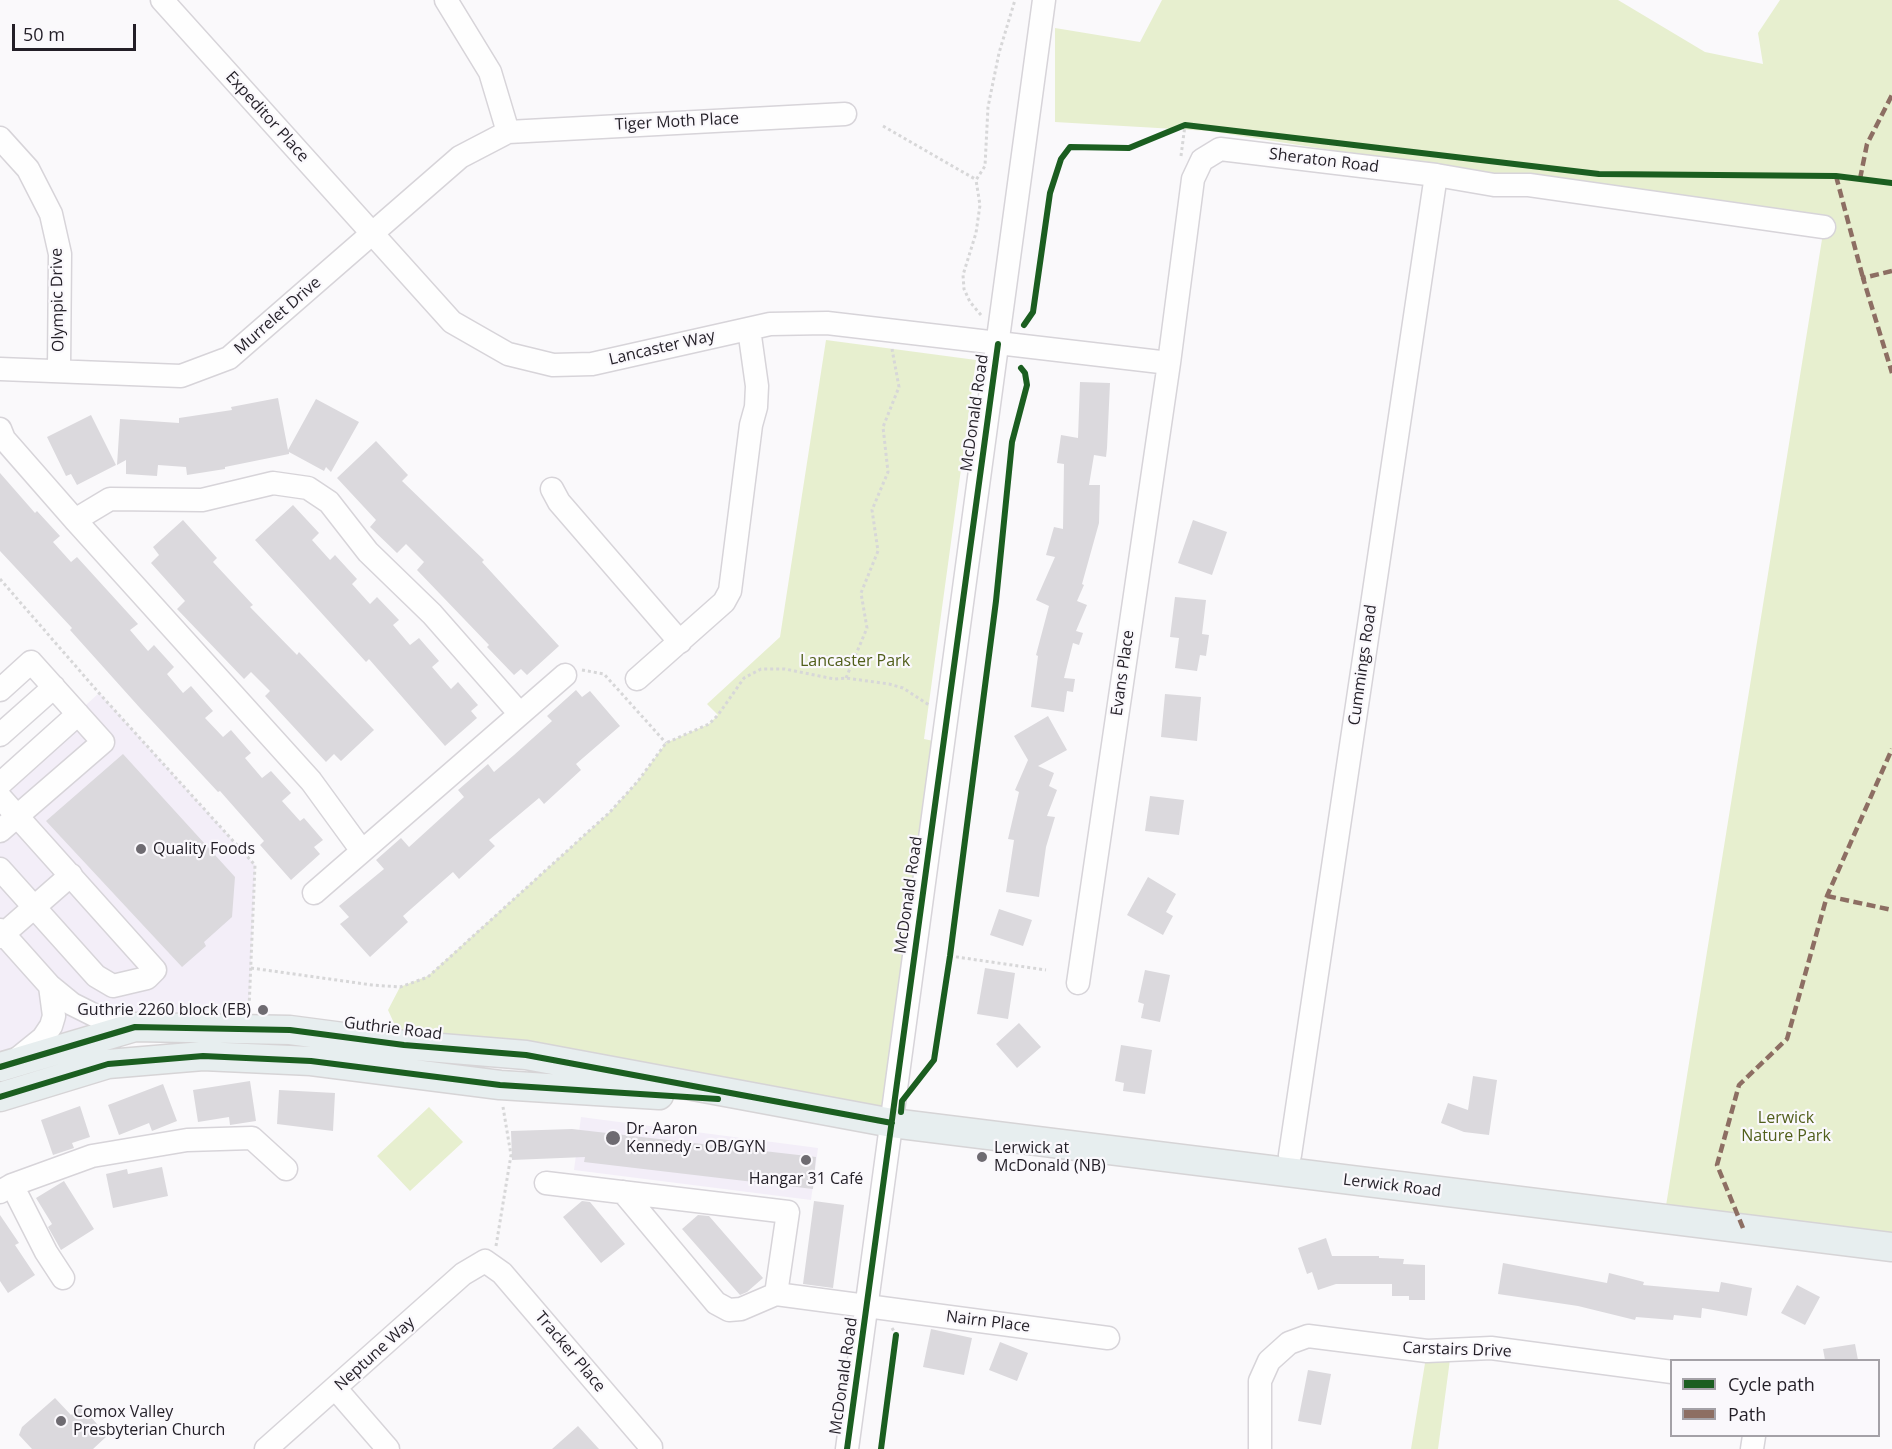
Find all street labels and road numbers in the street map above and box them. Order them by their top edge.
street label: Expeditor Place [221,68,313,166]
street label: Tiger Moth Place [615,109,739,135]
street label: Sheraton Road [1268,145,1380,177]
street label: Olympic Drive [47,248,69,352]
street label: Murrelet Drive [231,273,325,359]
street label: Lancaster Way [607,326,717,370]
street label: McDonald Road [957,353,993,473]
street label: Cummings Road [1345,603,1381,727]
street label: Evans Place [1107,629,1139,717]
street label: McDonald Road [891,835,927,955]
street label: Guthrie Road [343,1013,443,1045]
street label: Lerwick Road [1342,1170,1442,1202]
street label: Nairn Place [945,1307,1031,1337]
street label: Tracker Place [531,1308,609,1396]
street label: Neptune Way [331,1313,419,1395]
street label: McDonald Road [826,1316,862,1436]
street label: Carstairs Drive [1402,1338,1512,1362]

